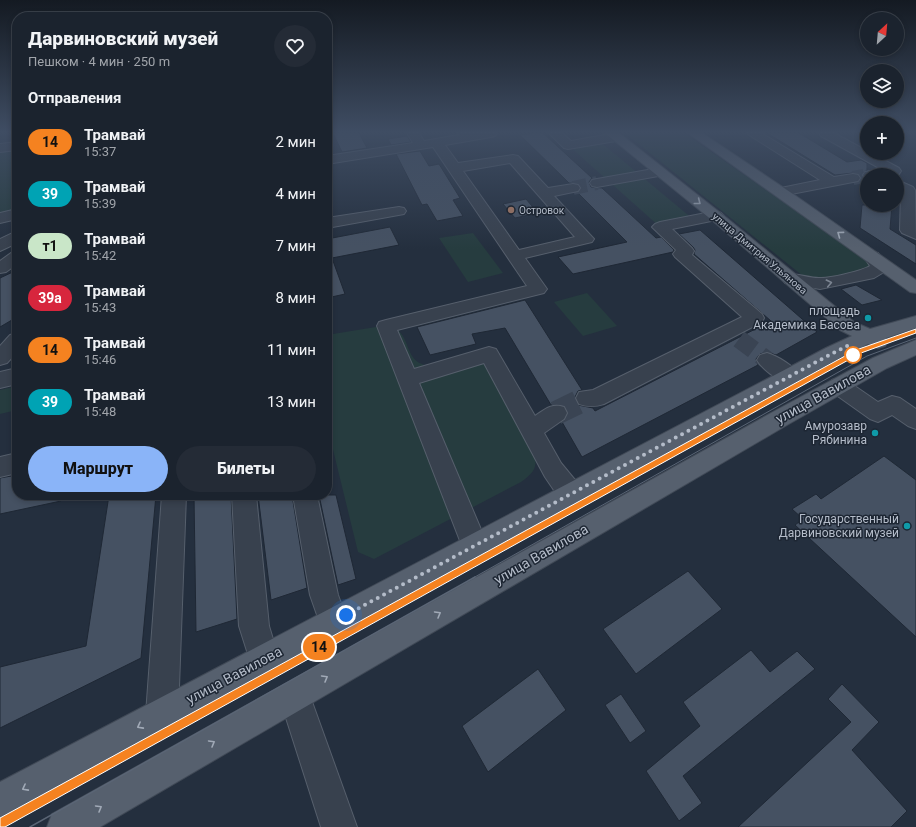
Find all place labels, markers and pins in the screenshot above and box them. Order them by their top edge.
marker: Островок [506,205,516,215]
place label: Островок [519,205,565,216]
place label: площадь Академика Басова [753,304,860,332]
marker: площадь Академика Басова [863,313,873,323]
unlabelled marker [844,346,862,364]
place label: Амурозавр Рябинина [805,419,867,447]
marker: Амурозавр Рябинина [870,428,880,438]
place label: Государственный Дарвиновский музей [779,512,899,540]
marker: Государственный Дарвиновский музей [902,521,912,531]

